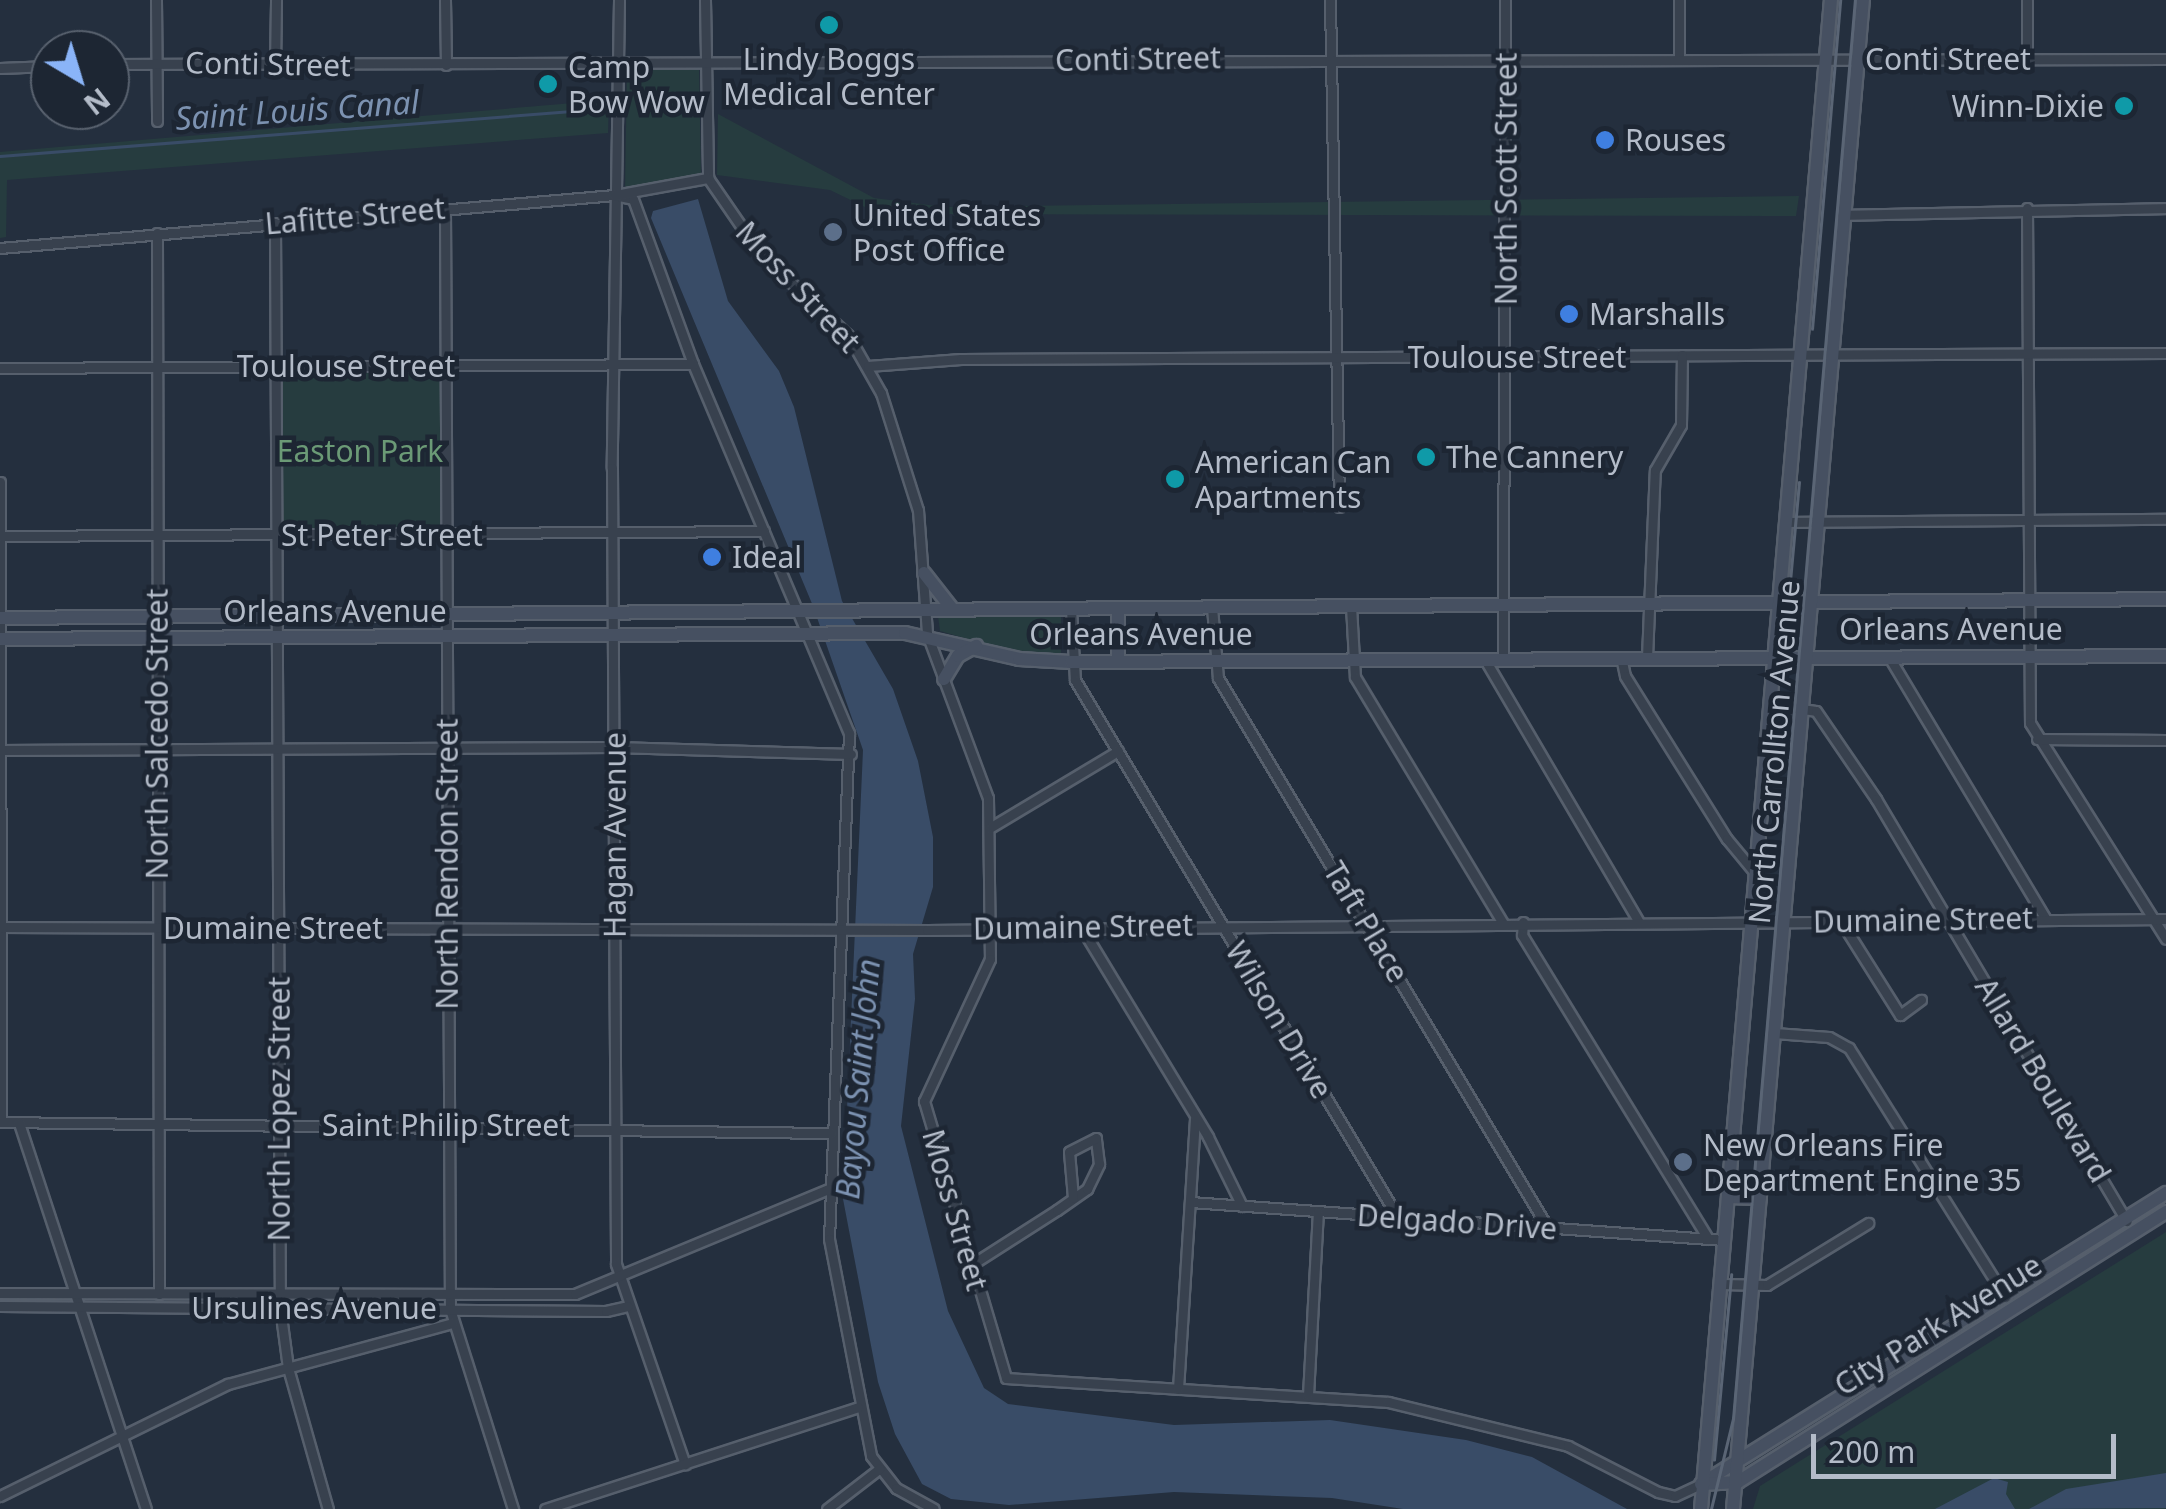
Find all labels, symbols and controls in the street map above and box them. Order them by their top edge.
marker: Lindy Boggs Medical Center [818,14,840,36]
north arrow [30,30,130,130]
street label: Conti Street [1055,40,1221,78]
place label: Lindy Boggs Medical Center [723,41,935,112]
street label: Conti Street [1865,41,2031,77]
street label: Conti Street [185,45,351,83]
place label: Camp Bow Wow [568,49,705,120]
street label: North Scott Street [1488,53,1524,305]
marker: Camp Bow Wow [537,73,559,95]
text: N [77,80,118,124]
water label: Saint Louis Canal [174,82,420,138]
place label: Winn-Dixie [1951,88,2104,124]
marker: Winn-Dixie [2113,95,2135,117]
place label: Rouses [1625,122,1726,158]
marker: Rouses [1594,129,1616,151]
street label: Lafitte Street [263,190,447,242]
place label: United States Post Office [853,197,1041,268]
street label: Moss Street [728,214,868,360]
marker: United States Post Office [822,221,844,243]
place label: Marshalls [1589,296,1725,332]
marker: Marshalls [1558,303,1580,325]
street label: Toulouse Street [1408,339,1626,375]
street label: Toulouse Street [237,348,455,384]
park label: Easton Park [277,433,443,469]
place label: The Cannery [1446,439,1623,475]
place label: American Can Apartments [1195,444,1391,514]
marker: The Cannery [1415,446,1437,468]
marker: American Can Apartments [1164,468,1186,490]
street label: St Peter Street [281,517,483,553]
place label: Ideal [732,539,802,575]
marker: Ideal [701,546,723,568]
street label: North Carrollton Avenue [1741,579,1807,925]
street label: North Salcedo Street [139,588,175,880]
street label: Orleans Avenue [223,593,447,629]
street label: Orleans Avenue [1839,611,2063,647]
street label: Orleans Avenue [1029,616,1253,652]
street label: North Rendon Street [429,718,465,1010]
street label: Hagan Avenue [597,732,633,938]
street label: Taft Place [1316,855,1416,989]
street label: Dumaine Street [1813,900,2033,940]
street label: Dumaine Street [973,907,1193,947]
street label: Dumaine Street [163,910,383,946]
street label: Wilson Drive [1218,935,1340,1105]
water label: Bayou Saint John [828,957,888,1201]
street label: Allard Boulevard [1968,971,2118,1189]
street label: North Lopez Street [261,976,297,1242]
street label: Saint Philip Street [322,1107,570,1143]
street label: Moss Street [915,1125,995,1295]
place label: New Orleans Fire Department Engine 35 [1703,1127,2021,1198]
marker: New Orleans Fire Department Engine 35 [1672,1151,1694,1173]
street label: Delgado Drive [1356,1197,1558,1247]
street label: City Park Avenue [1828,1247,2048,1403]
street label: Ursulines Avenue [191,1290,437,1326]
scale bar [1816,1414,2121,1476]
text: 200 m [1828,1431,1915,1472]

